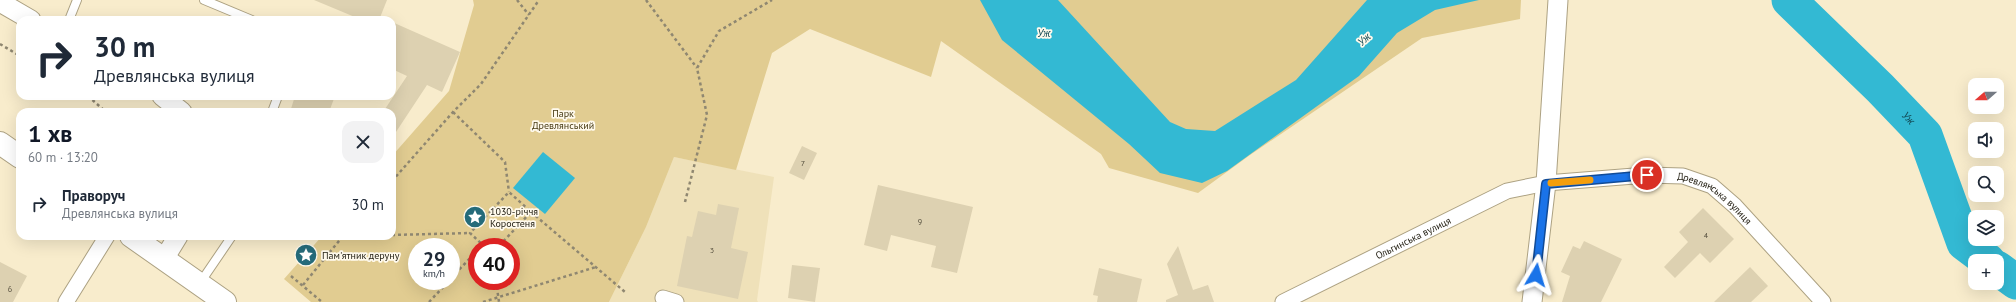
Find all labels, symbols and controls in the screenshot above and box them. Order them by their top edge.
water label: Уж [1037,26,1051,40]
text: 30 m [94,28,155,65]
water label: Уж [1354,29,1374,49]
icon: right [28,32,80,84]
text: Древлянська вулиця [94,64,254,87]
north arrow [1968,78,2004,114]
map controls [1968,78,2004,290]
park label: Парк Древлянський [532,107,594,132]
water label: Уж [1899,108,1918,128]
text: 1 хв [28,118,72,149]
button: close [342,121,384,163]
button: sound [1968,122,2004,158]
text: 60 m · 13:20 [28,149,98,166]
house number: 7 [801,158,805,168]
pin [1630,158,1664,192]
icon: arrive [1636,164,1658,186]
button: search [1968,166,2004,202]
street label: Древлянська вулиця [1677,169,1755,227]
text: Праворуч [62,186,125,205]
icon: right [28,193,50,215]
text: 30 m [351,195,384,214]
place icon: 1030-річчя Коростеня [462,204,488,230]
text: Древлянська вулиця [62,205,178,222]
place label: 1030-річчя Коростеня [490,205,538,230]
button: layers [1968,210,2004,246]
street label: Ольгинська вулиця [1373,213,1453,262]
house number: 9 [918,216,922,226]
house number: 4 [1704,230,1709,240]
speed limit sign: 40 [468,238,520,290]
place icon: Пам'ятник деруну [293,242,319,268]
house number: 3 [710,245,714,255]
text: 29 [423,246,445,272]
place label: Пам'ятник деруну [322,249,400,262]
position arrow [1515,254,1557,296]
button: + [1968,254,2004,290]
text: km/h [423,267,445,280]
house number: 6 [8,284,12,294]

